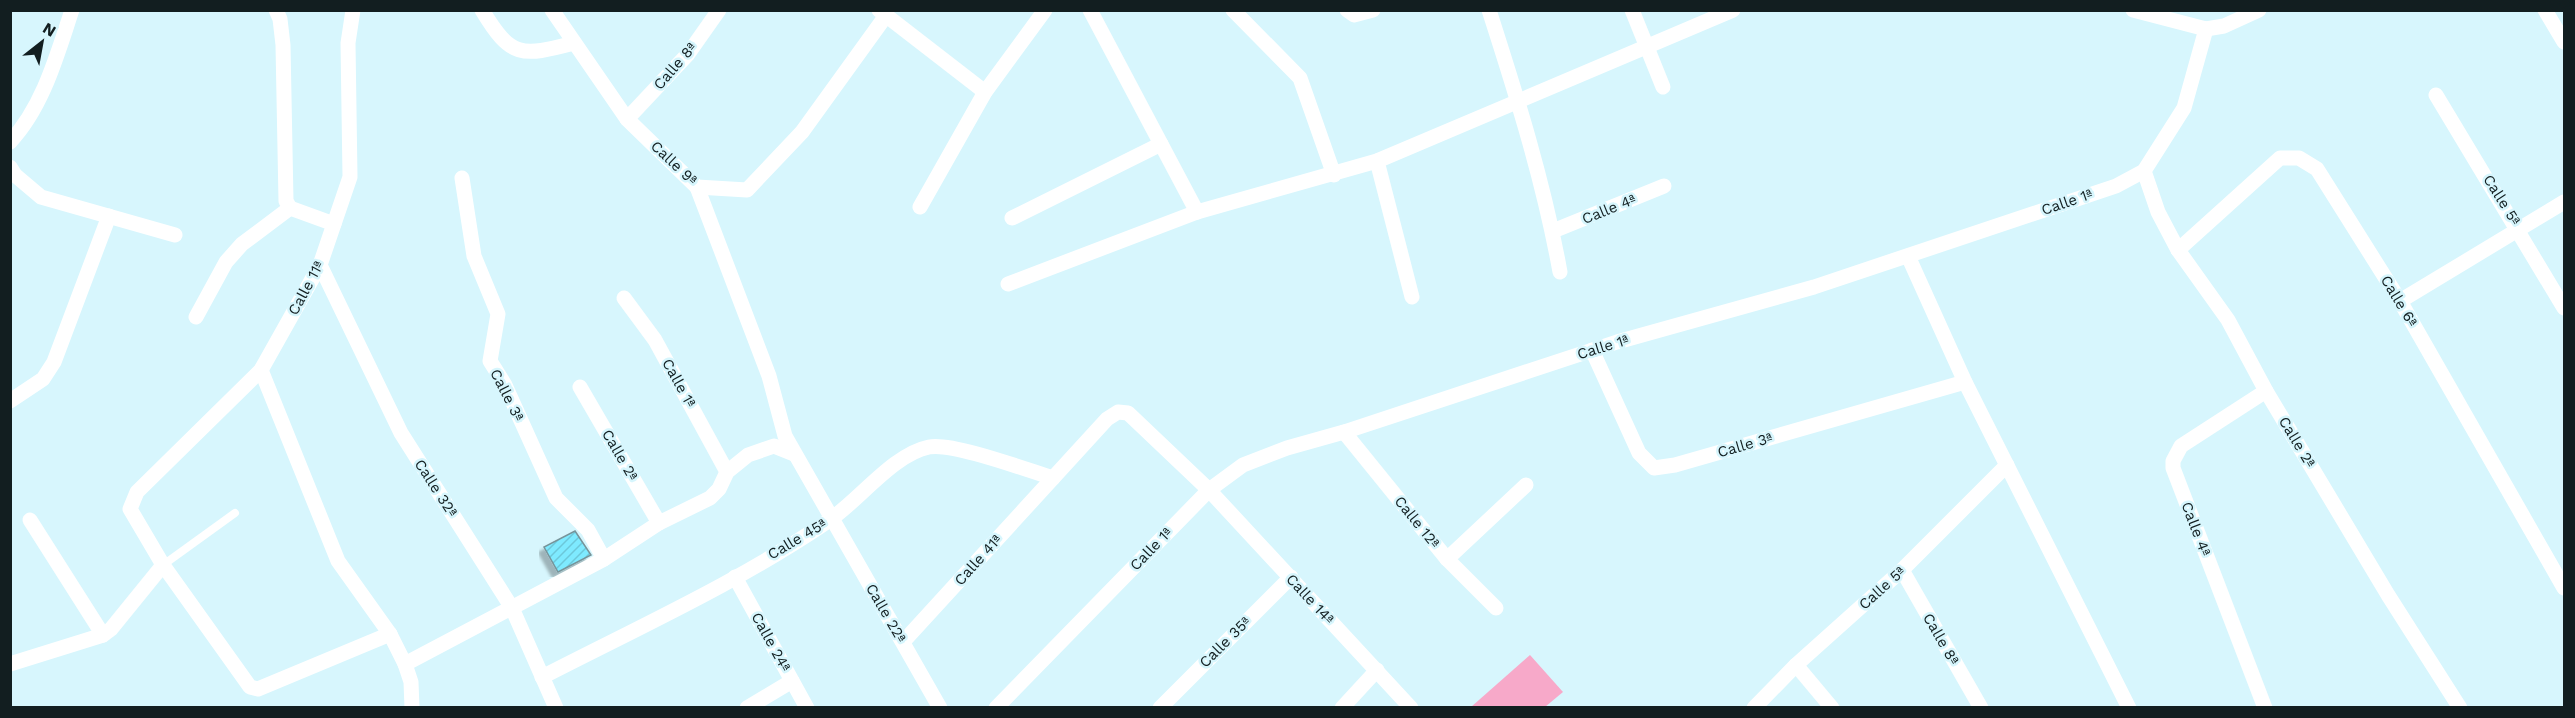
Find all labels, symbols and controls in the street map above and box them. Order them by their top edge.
north arrow [12,12,72,72]
text: N [39,18,59,41]
street label: Calle 8ª [650,38,701,93]
street label: Calle 9ª [647,137,701,189]
street label: Calle 5ª [2479,171,2525,229]
street label: Calle 1ª [2039,185,2095,219]
street label: Calle 4ª [1579,190,1639,228]
street label: Calle 11ª [284,258,328,318]
street label: Calle 6ª [2377,272,2421,330]
street label: Calle 1ª [1575,331,1631,363]
street label: Calle 1ª [658,355,700,411]
street label: Calle 3ª [486,366,528,424]
street label: Calle 2ª [2275,413,2319,471]
street label: Calle 2ª [598,426,642,484]
street label: Calle 3ª [1715,429,1775,461]
street label: Calle 32ª [411,456,461,520]
street label: Calle 12ª [1391,492,1444,552]
street label: Calle 4ª [2177,499,2215,559]
street label: Calle 45ª [764,514,830,564]
street label: Calle 1ª [1126,523,1176,574]
street label: Calle 41ª [950,531,1006,589]
street label: Calle 5ª [1855,562,1909,613]
street label: Calle 14ª [1282,570,1338,628]
street label: Calle 22ª [862,580,910,646]
street label: Calle 24ª [747,609,795,675]
street label: Calle 8ª [1919,610,1963,668]
street label: Calle 35ª [1196,612,1255,671]

